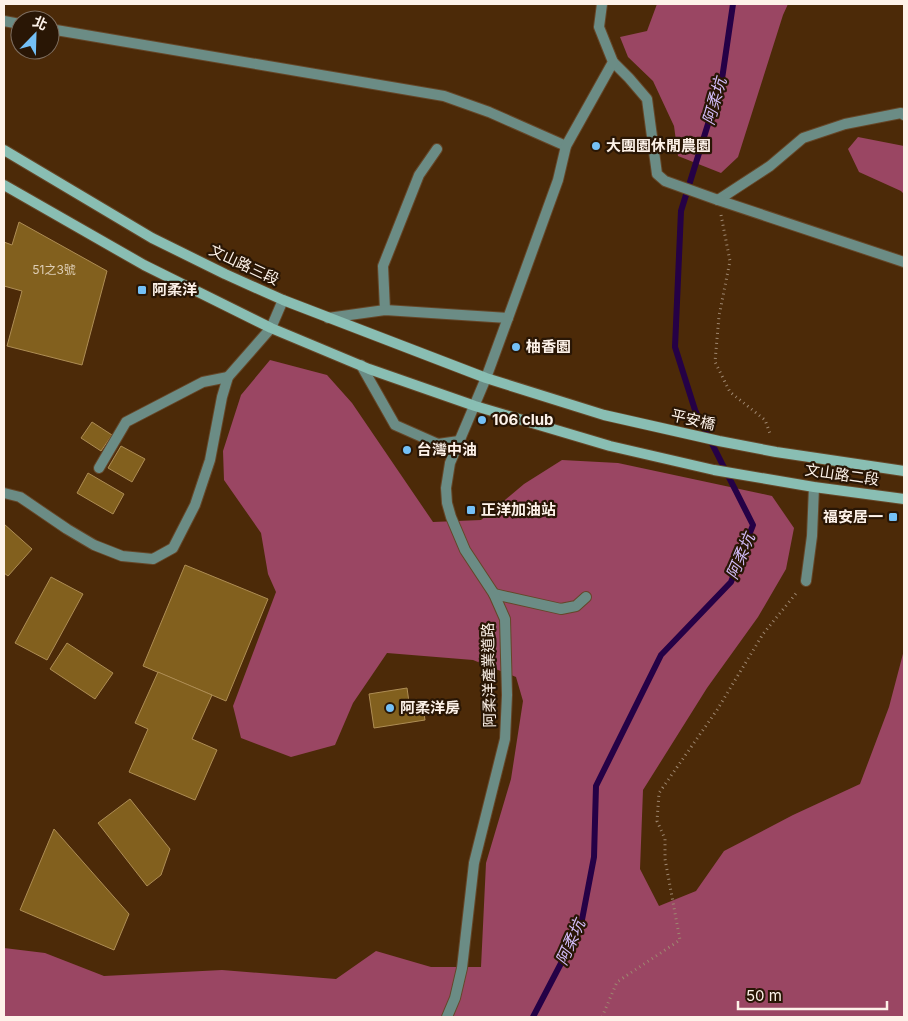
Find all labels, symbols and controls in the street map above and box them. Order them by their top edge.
north arrow [10,10,60,60]
text: 北 [31,12,50,33]
water label: 阿柔坑 [698,73,731,127]
place label: 大團園休閒農園 [606,136,711,155]
marker: 大團園休閒農園 [590,140,602,152]
street label: 文山路三段 [206,240,282,289]
house number: 51之3號 [32,262,76,277]
place label: 阿柔洋 [152,280,197,299]
marker: 阿柔洋 [136,284,148,296]
place label: 柚香園 [526,337,571,356]
marker: 柚香園 [510,341,522,353]
street label: 平安橋 [669,405,717,434]
place label: 106 club [492,410,554,429]
marker: 106 club [476,414,488,426]
place label: 台灣中油 [417,440,477,459]
marker: 台灣中油 [401,444,413,456]
street label: 文山路二段 [804,460,881,489]
place label: 正洋加油站 [481,500,556,519]
marker: 正洋加油站 [465,504,477,516]
place label: 福安居一 [823,507,883,526]
marker: 福安居一 [887,511,899,523]
water label: 阿柔坑 [721,528,759,582]
street label: 阿柔洋產業道路 [478,622,499,728]
place label: 阿柔洋房 [400,698,460,717]
marker: 阿柔洋房 [384,702,396,714]
water label: 阿柔坑 [551,914,590,968]
scale bar [738,978,887,1010]
text: 50 m [746,986,782,1005]

